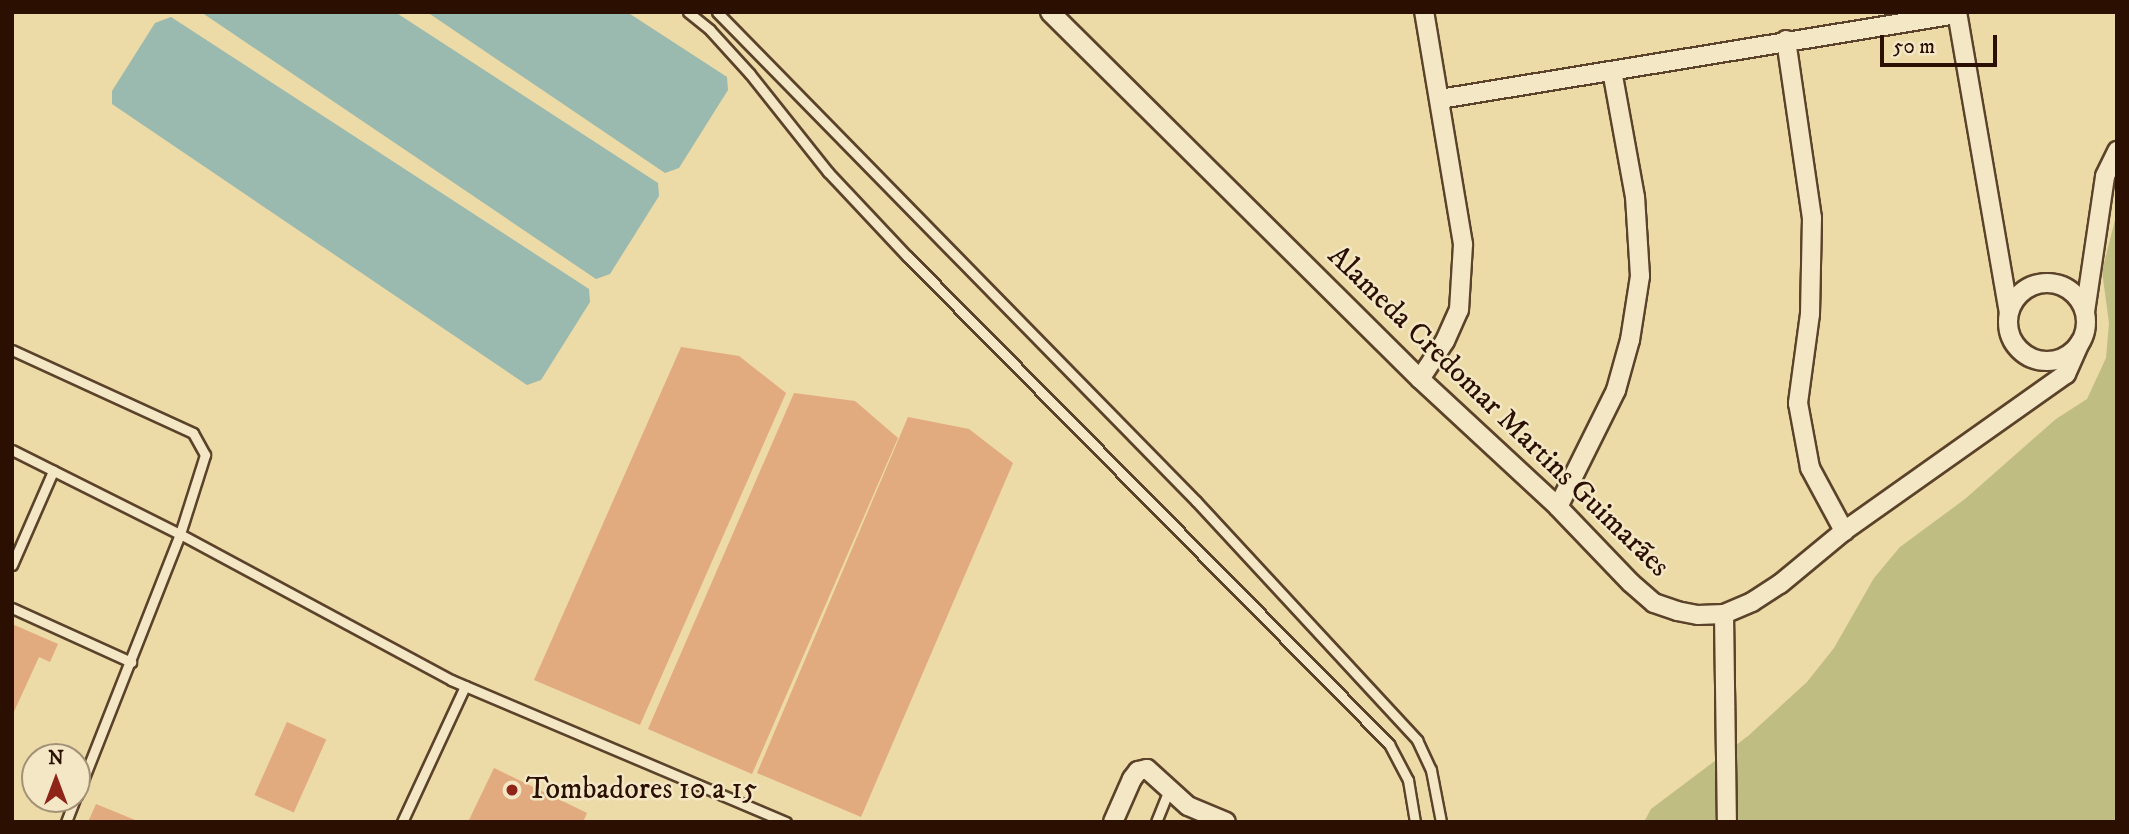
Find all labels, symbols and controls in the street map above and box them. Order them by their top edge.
scale bar [1884,21,2001,65]
text: 50 m [1893,34,1935,60]
street label: Alameda Credomar Martins Guimarães [1320,239,1676,585]
north arrow [21,743,91,813]
text: N [48,747,64,770]
place label: Tombadores 10 a 15 [526,772,757,808]
marker: Tombadores 10 a 15 [504,782,520,798]

